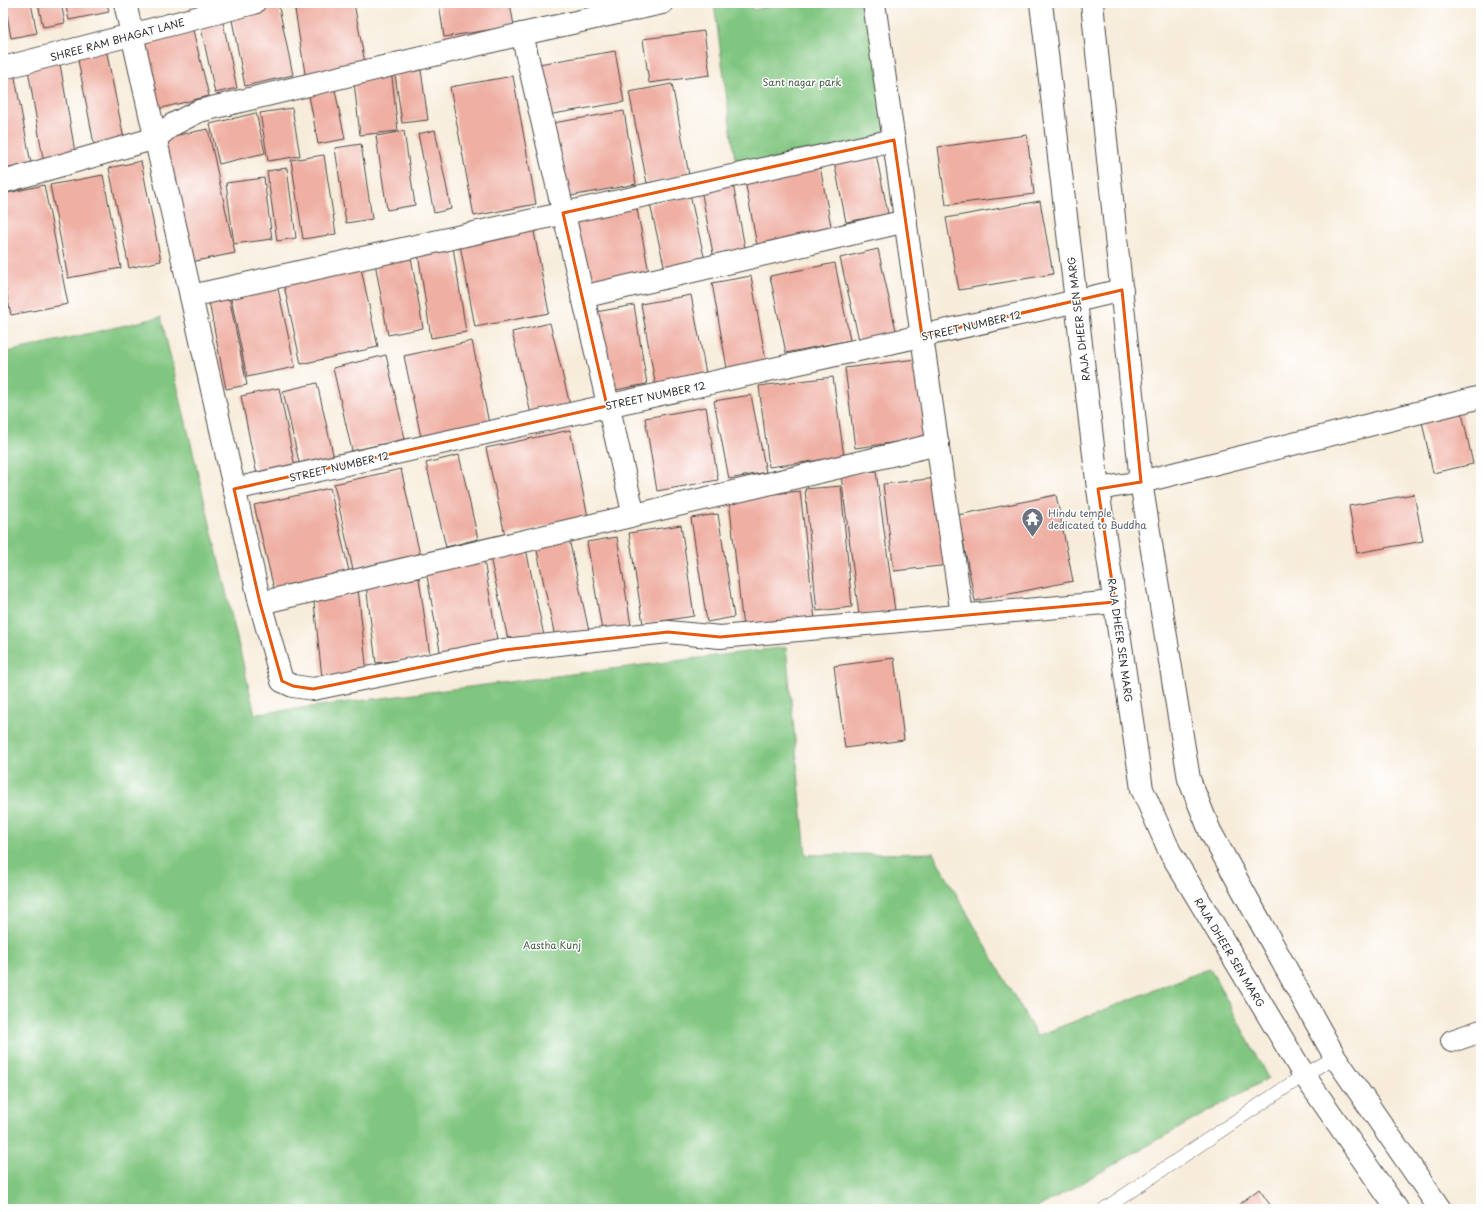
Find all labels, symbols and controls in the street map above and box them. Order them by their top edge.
street label: SHREE RAM BHAGAT LANE [48,14,186,64]
park label: Sant nagar park [762,74,842,89]
street label: RAJA DHEER SEN MARG [1063,256,1093,382]
street label: STREET NUMBER 12 [920,306,1022,344]
street label: STREET NUMBER 12 [603,377,707,413]
street label: STREET NUMBER 12 [288,447,390,485]
temple icon: Hindu temple dedicated to Buddha [1020,505,1046,538]
place label: Hindu temple dedicated to Buddha [1048,505,1147,532]
street label: RAJA DHEER SEN MARG [1105,577,1137,703]
street label: RAJA DHEER SEN MARG [1191,895,1269,1009]
park label: Aastha Kunj [523,937,581,952]

